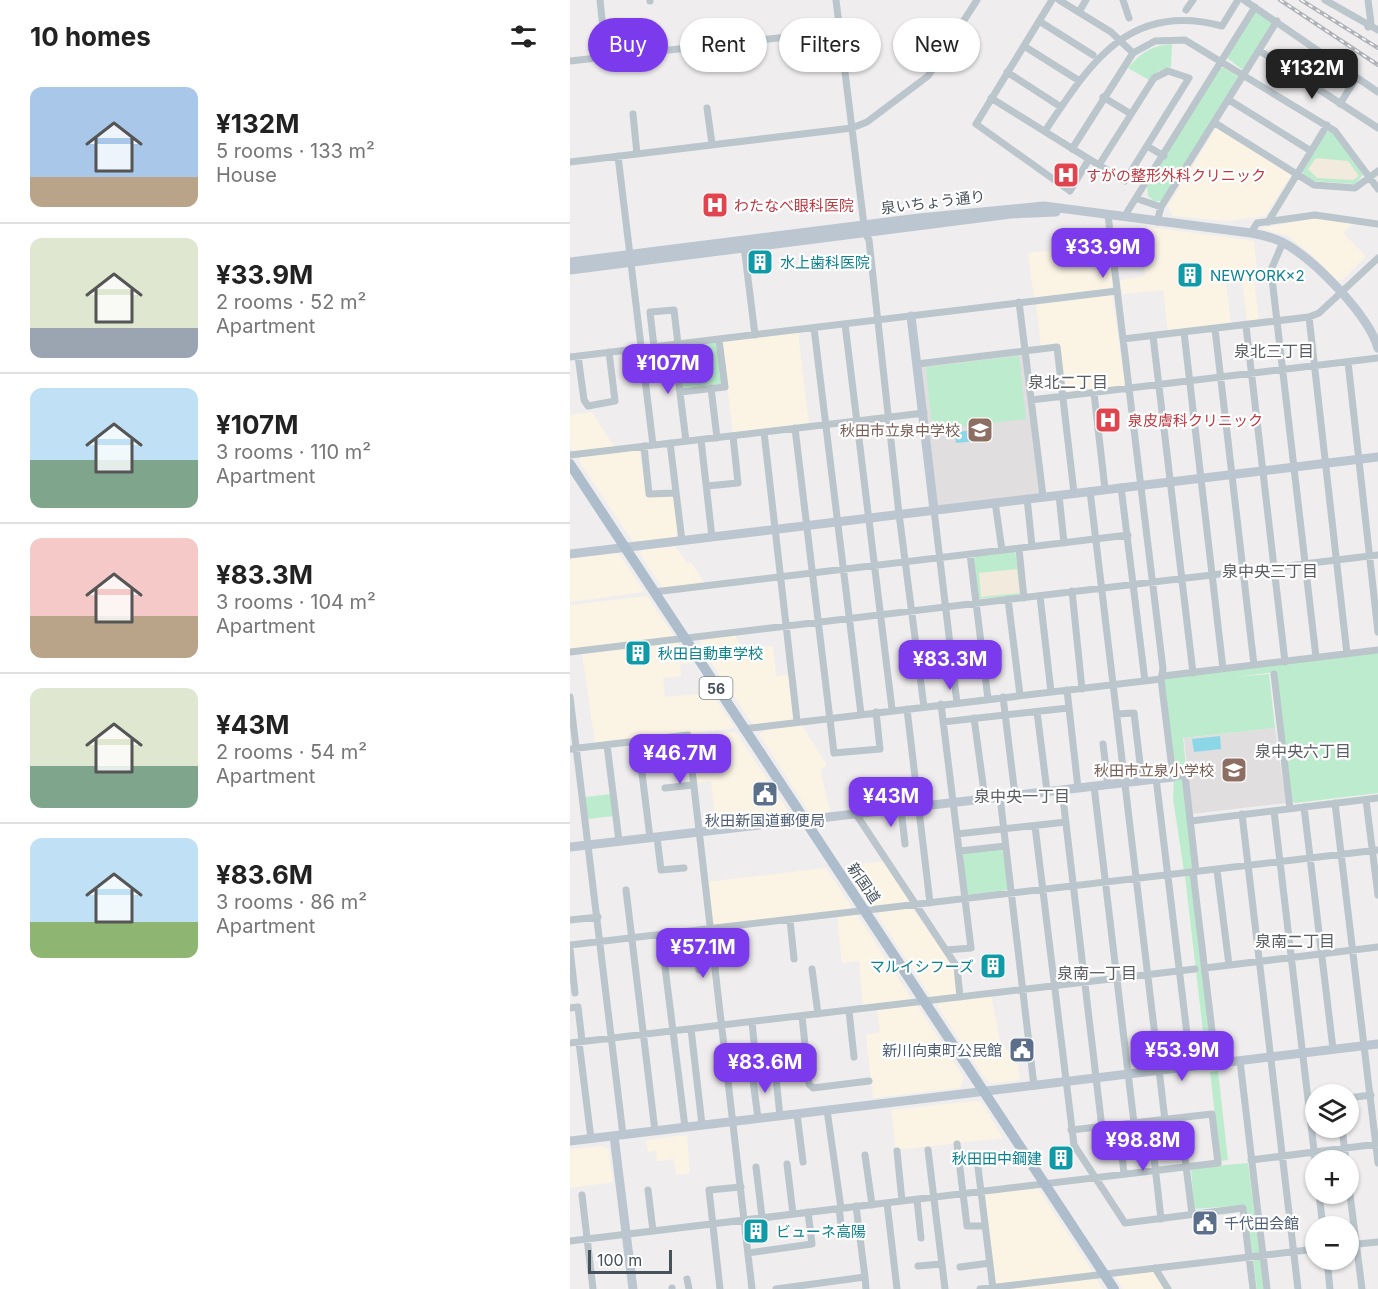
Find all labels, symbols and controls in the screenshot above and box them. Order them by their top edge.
chip: Buy [588,18,668,72]
chip: Rent [680,18,767,72]
chip: Filters [779,18,881,72]
chip: New [893,18,980,72]
icon: filters [507,20,540,53]
text: 10 homes [30,21,151,52]
pin: ¥132M [1270,49,1354,100]
text: ¥132M [1280,56,1344,80]
text: ¥132M [216,108,299,139]
icon: home [78,111,150,183]
text: 5 rooms · 133 m² [216,139,375,163]
hospital icon: すがの整形外科クリニック [1051,160,1081,190]
text: House [216,163,277,187]
place label: すがの整形外科クリニック [1086,166,1266,185]
street label: 泉いちょう通り [880,186,986,218]
hospital icon: わたなべ眼科医院 [700,190,730,220]
place label: わたなべ眼科医院 [734,196,854,215]
pin: ¥33.9M [1054,228,1152,279]
text: ¥33.9M [1066,235,1140,259]
building icon: 水上歯科医院 [745,247,775,277]
place label: 水上歯科医院 [780,253,870,272]
text: ¥33.9M [216,259,313,290]
building icon: NEWYORK×2 [1175,260,1205,290]
icon: home [78,262,150,334]
place label: NEWYORK×2 [1210,266,1305,285]
text: 2 rooms · 52 m² [216,290,366,314]
text: Apartment [216,314,315,338]
district label: 泉北三丁目 [1234,341,1314,361]
pin: ¥107M [626,344,710,395]
text: ¥107M [636,351,700,375]
district label: 泉北二丁目 [1028,372,1108,392]
hospital icon: 泉皮膚科クリニック [1093,405,1123,435]
text: ¥107M [216,409,298,440]
place label: 泉皮膚科クリニック [1128,411,1263,430]
icon: home [78,412,150,484]
school or university icon: 秋田市立泉中学校 [965,415,995,445]
place label: 秋田市立泉中学校 [840,421,960,440]
text: 3 rooms · 110 m² [216,440,371,464]
text: Apartment [216,464,315,488]
text: ¥83.3M [216,559,313,590]
district label: 泉中央三丁目 [1222,561,1318,581]
icon: home [78,562,150,634]
text: 3 rooms · 104 m² [216,590,376,614]
text: Apartment [216,614,315,638]
building icon: 秋田自動車学校 [623,638,653,668]
pin: ¥83.3M [901,640,999,691]
place label: 秋田自動車学校 [658,644,763,663]
text: ¥83.3M [913,647,987,671]
road number: 56 [700,677,732,699]
text: ¥43M [216,709,289,740]
icon: home [78,712,150,784]
pin: ¥46.7M [631,734,729,785]
text: 2 rooms · 54 m² [216,740,367,764]
text: ¥46.7M [643,741,717,765]
district label: 泉中央六丁目 [1255,741,1351,761]
school or university icon: 秋田市立泉小学校 [1219,755,1249,785]
place label: 秋田市立泉小学校 [1094,761,1214,780]
text: Apartment [216,764,315,788]
pin: ¥43M [855,777,927,828]
public building icon: 秋田新国道郵便局 [750,779,780,809]
text: ¥43M [863,784,919,808]
district label: 泉中央一丁目 [974,786,1070,806]
place label: 秋田新国道郵便局 [705,811,825,830]
text: ¥83.6M [216,859,313,890]
street label: 新国道 [844,859,884,907]
icon: home [78,862,150,934]
text: 3 rooms · 86 m² [216,890,367,914]
text: Apartment [216,914,315,938]
pin: ¥57.1M [654,928,752,979]
district label: 泉南二丁目 [1255,931,1335,951]
text: ¥57.1M [670,935,736,959]
building icon: マルイシフーズ [978,951,1008,981]
place label: マルイシフーズ [870,957,974,976]
district label: 泉南一丁目 [1057,963,1137,983]
pin: ¥53.9M [1133,1031,1231,1082]
public building icon: 新川向東町公民館 [1007,1035,1037,1065]
text: ¥53.9M [1145,1038,1219,1062]
place label: 新川向東町公民館 [882,1041,1002,1060]
pin: ¥83.6M [716,1043,814,1094]
text: ¥83.6M [728,1050,802,1074]
map controls [1305,1084,1359,1270]
button: layers [1305,1084,1359,1138]
pin: ¥98.8M [1094,1121,1192,1172]
text: ¥98.8M [1106,1128,1180,1152]
building icon: 秋田田中鋼建 [1046,1143,1076,1173]
place label: 秋田田中鋼建 [952,1149,1042,1168]
button: + [1305,1150,1359,1204]
public building icon: 千代田会館 [1190,1208,1220,1238]
place label: 千代田会館 [1224,1214,1299,1233]
building icon: ビューネ高陽 [741,1216,771,1246]
button: − [1305,1216,1359,1270]
place label: ビューネ高陽 [776,1222,866,1241]
scale bar [588,1247,672,1274]
text: 100 m [597,1250,642,1270]

